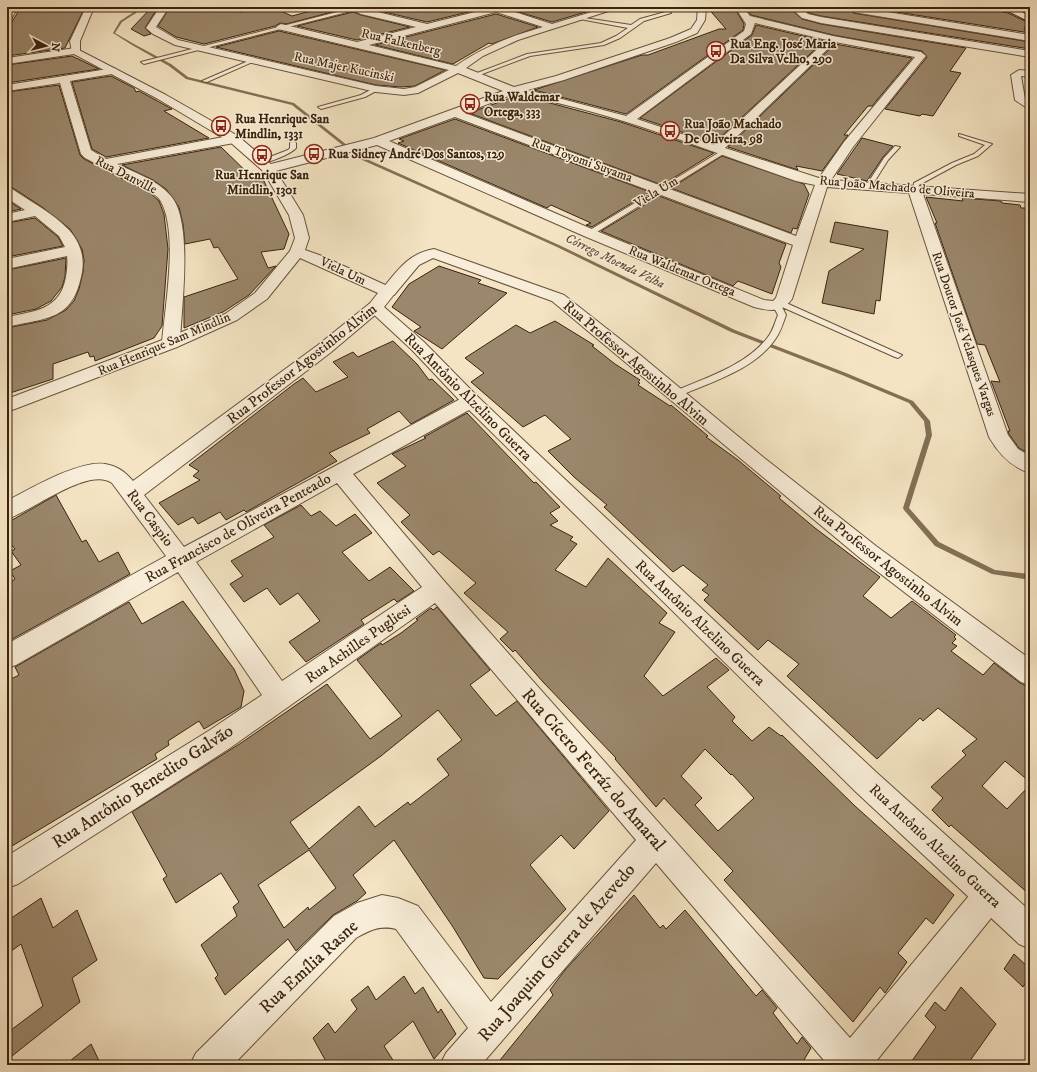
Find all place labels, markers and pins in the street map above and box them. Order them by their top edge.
place label: Rua Eng. José Maria Da Silva Velho, 290 [730,36,837,67]
bus stop icon: Rua Eng. José Maria Da Silva Velho, 290 [705,40,727,62]
place label: Rua Waldemar Ortega, 333 [484,89,560,121]
bus stop icon: Rua Waldemar Ortega, 333 [459,93,481,115]
place label: Rua Henrique San Mindlin, 1331 [235,111,330,142]
bus stop icon: Rua Henrique San Mindlin, 1331 [210,115,232,137]
place label: Rua João Machado De Oliveira, 98 [684,116,782,147]
bus stop icon: Rua João Machado De Oliveira, 98 [659,120,681,142]
bus stop icon: Rua Sidney André Dos Santos, 129 [303,143,325,165]
bus stop icon: Rua Henrique San Mindlin, 1301 [251,144,273,166]
place label: Rua Sidney André Dos Santos, 129 [328,146,504,163]
place label: Rua Henrique San Mindlin, 1301 [215,167,309,198]

